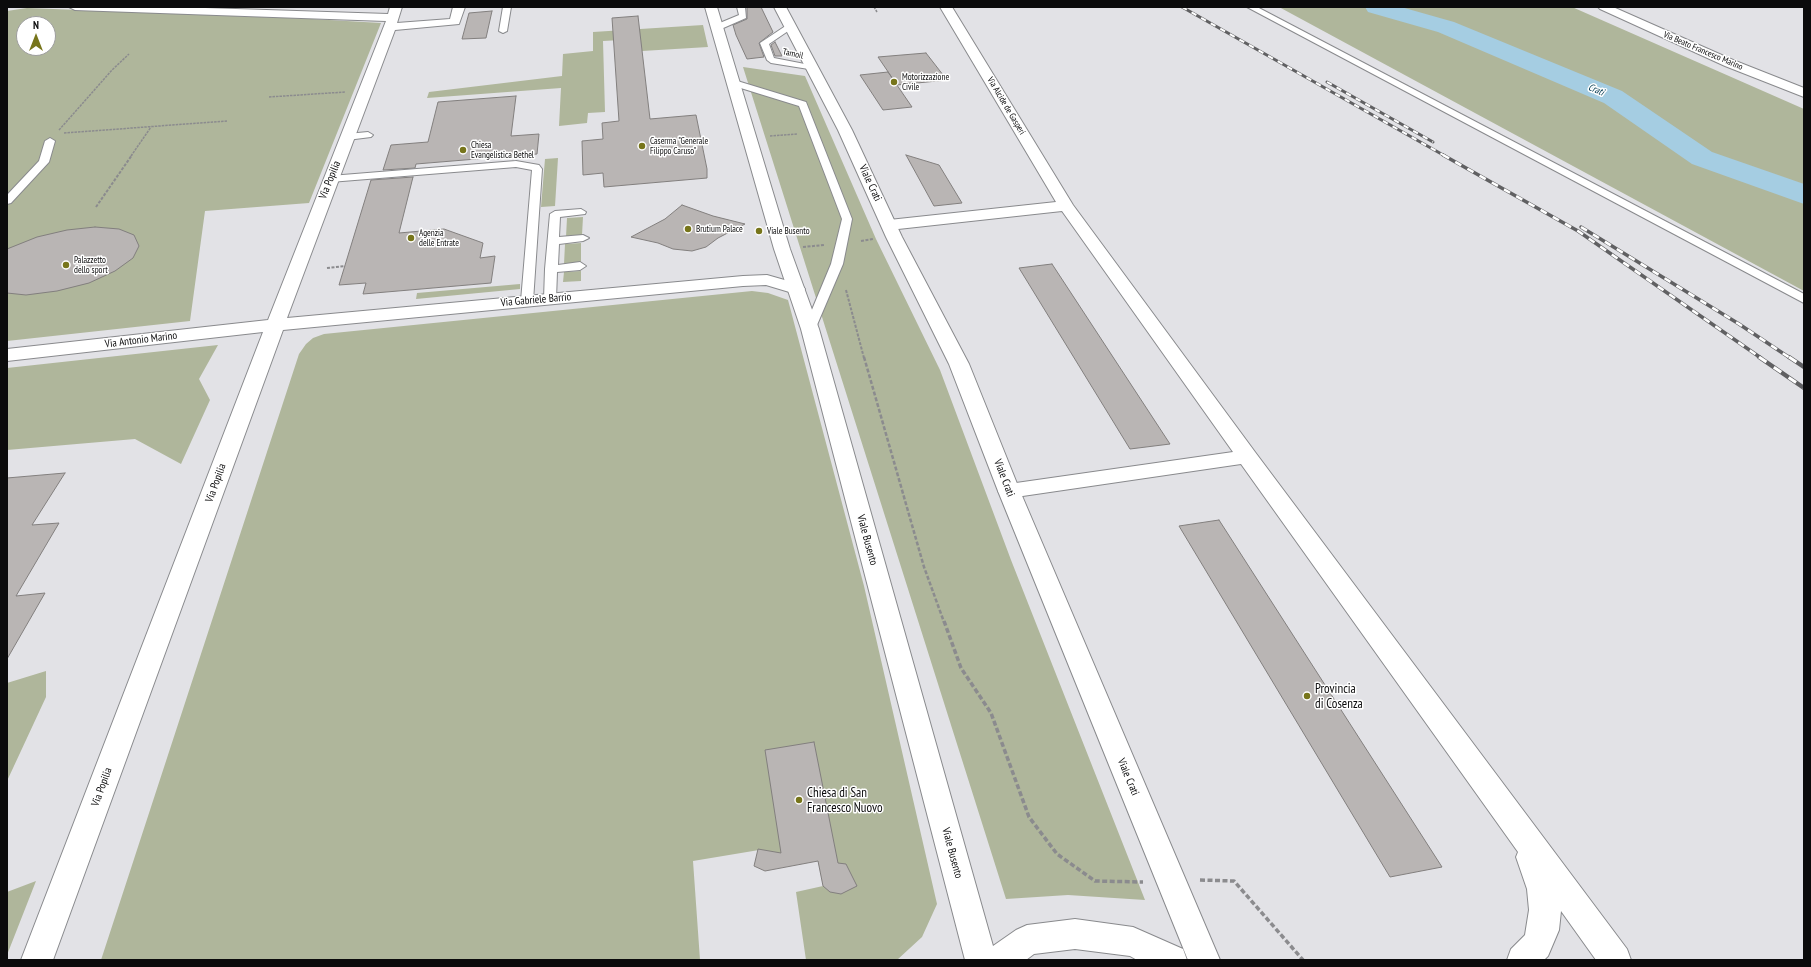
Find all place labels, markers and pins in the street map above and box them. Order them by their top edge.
place label: Motorizzazione Civile [902,72,949,93]
marker: Motorizzazione Civile [889,77,899,87]
place label: Caserma "Generale Filippo Caruso" [650,136,708,157]
place label: Chiesa Evangelistica Bethel [471,140,534,161]
marker: Caserma "Generale Filippo Caruso" [637,141,647,151]
marker: Chiesa Evangelistica Bethel [458,145,468,155]
marker: Brutium Palace [683,224,693,234]
place label: Brutium Palace [696,224,743,234]
marker: Viale Busento [754,226,764,236]
place label: Viale Busento [767,226,810,236]
place label: Agenzia delle Entrate [419,228,459,249]
marker: Agenzia delle Entrate [406,233,416,243]
place label: Palazzetto dello sport [74,255,108,276]
marker: Palazzetto dello sport [61,260,71,270]
place label: Provincia di Cosenza [1315,681,1363,712]
marker: Provincia di Cosenza [1302,691,1312,701]
place label: Chiesa di San Francesco Nuovo [807,785,883,816]
marker: Chiesa di San Francesco Nuovo [794,795,804,805]

